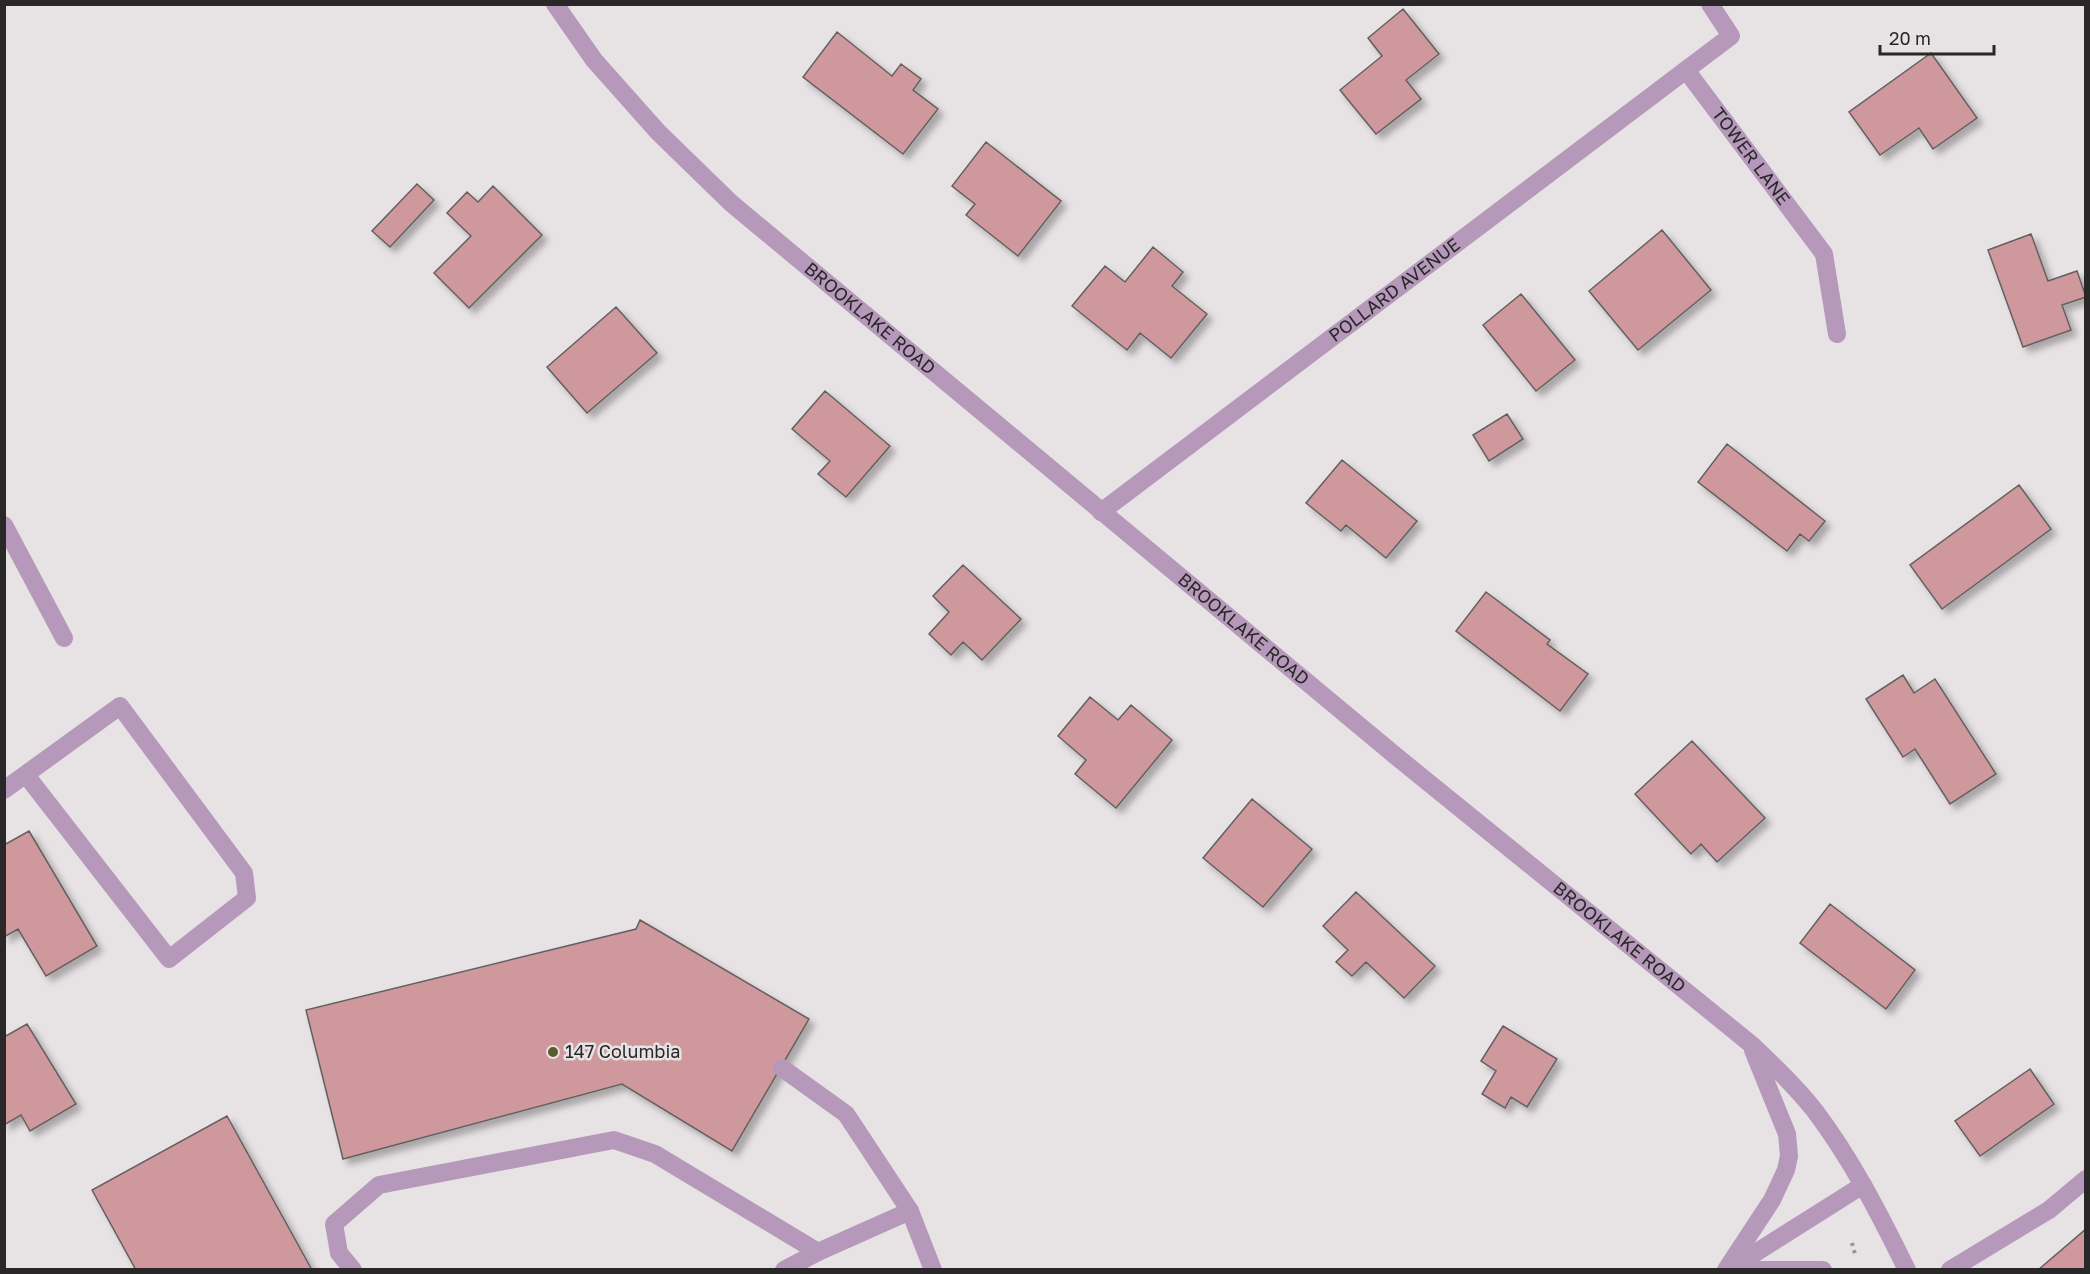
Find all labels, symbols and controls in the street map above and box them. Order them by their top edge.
scale bar [1880,18,1994,56]
text: 20 m [1889,27,1931,49]
street label: TOWER LANE [1708,103,1795,209]
street label: POLLARD AVENUE [1324,233,1464,346]
street label: BROOKLAKE ROAD [800,257,941,379]
street label: BROOKLAKE ROAD [1174,568,1314,689]
street label: BROOKLAKE ROAD [1549,876,1691,997]
place label: 147 Columbia [565,1040,680,1062]
marker: 147 Columbia [546,1045,560,1059]

